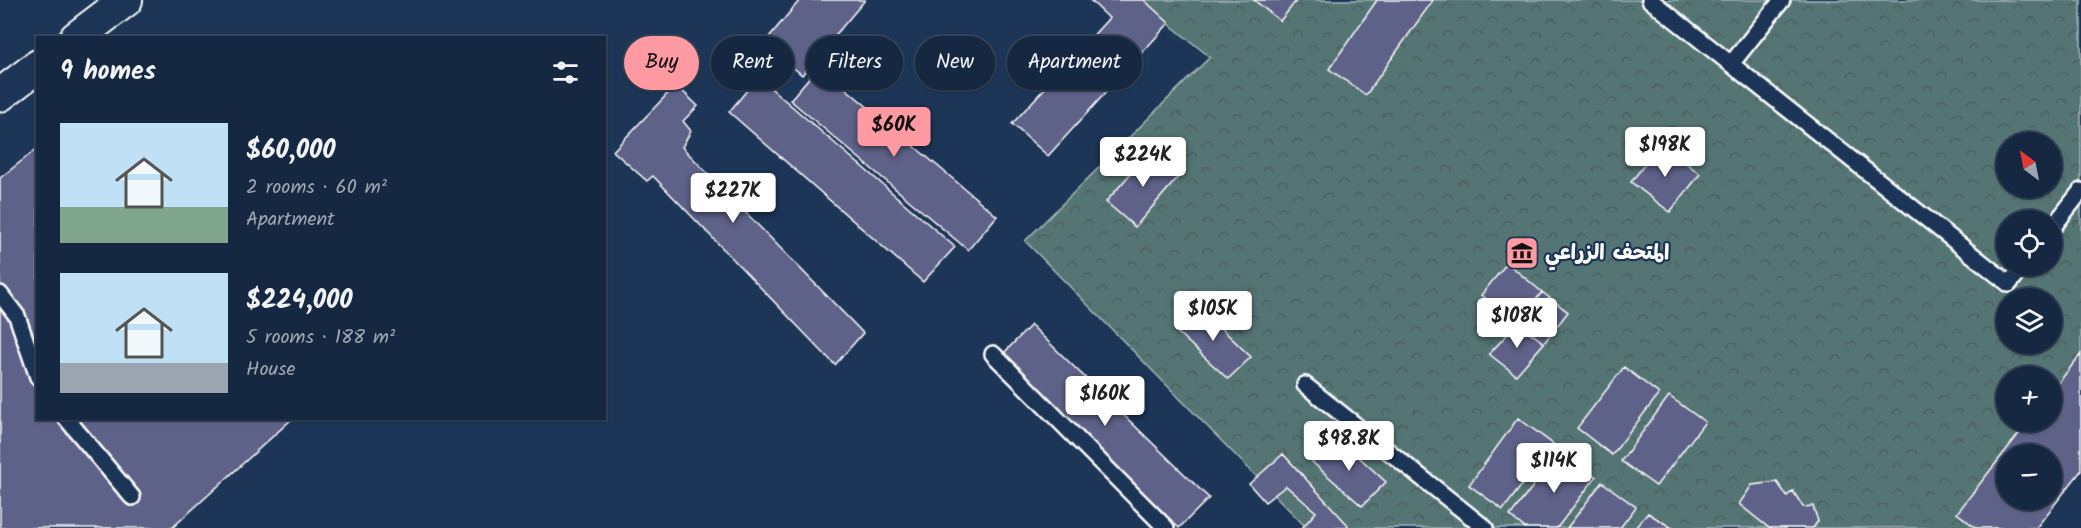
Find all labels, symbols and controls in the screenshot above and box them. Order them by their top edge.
chip: Buy [624,36,699,90]
chip: Rent [711,36,794,90]
chip: Filters [806,36,903,90]
chip: New [915,36,995,90]
chip: Apartment [1007,36,1142,90]
text: 9 homes [60,51,156,93]
icon: filters [549,56,582,89]
pin: $60K [858,107,930,158]
text: $60K [872,110,916,142]
pin: $198K [1623,127,1707,178]
text: $60,000 [246,130,336,172]
text: $198K [1639,130,1691,162]
north arrow [1996,132,2062,198]
map controls [1996,132,2062,510]
pin: $224K [1101,137,1185,188]
text: $224K [1114,140,1172,172]
icon: home [108,147,180,219]
text: 2 rooms · 60 m² [246,172,387,204]
pin: $227K [691,173,775,224]
text: $227K [705,176,761,208]
text: Apartment [246,204,335,236]
button: locate [1996,210,2062,276]
museum icon: المتحف الزراعي [1504,235,1540,271]
place label: المتحف الزراعي [1545,237,1669,271]
text: $224,000 [246,280,353,322]
button: layers [1996,288,2062,354]
pin: $105K [1171,291,1255,342]
text: $105K [1188,294,1238,326]
icon: home [108,297,180,369]
pin: $108K [1475,298,1559,349]
text: $108K [1491,301,1543,333]
text: 5 rooms · 188 m² [246,322,395,354]
text: House [246,354,296,386]
button: + [1996,366,2062,432]
pin: $160K [1063,376,1147,427]
text: $160K [1079,379,1131,411]
pin: $98.8K [1300,421,1398,472]
text: $98.8K [1318,424,1380,456]
pin: $114K [1512,443,1596,494]
button: − [1996,444,2062,510]
text: $114K [1531,446,1577,478]

